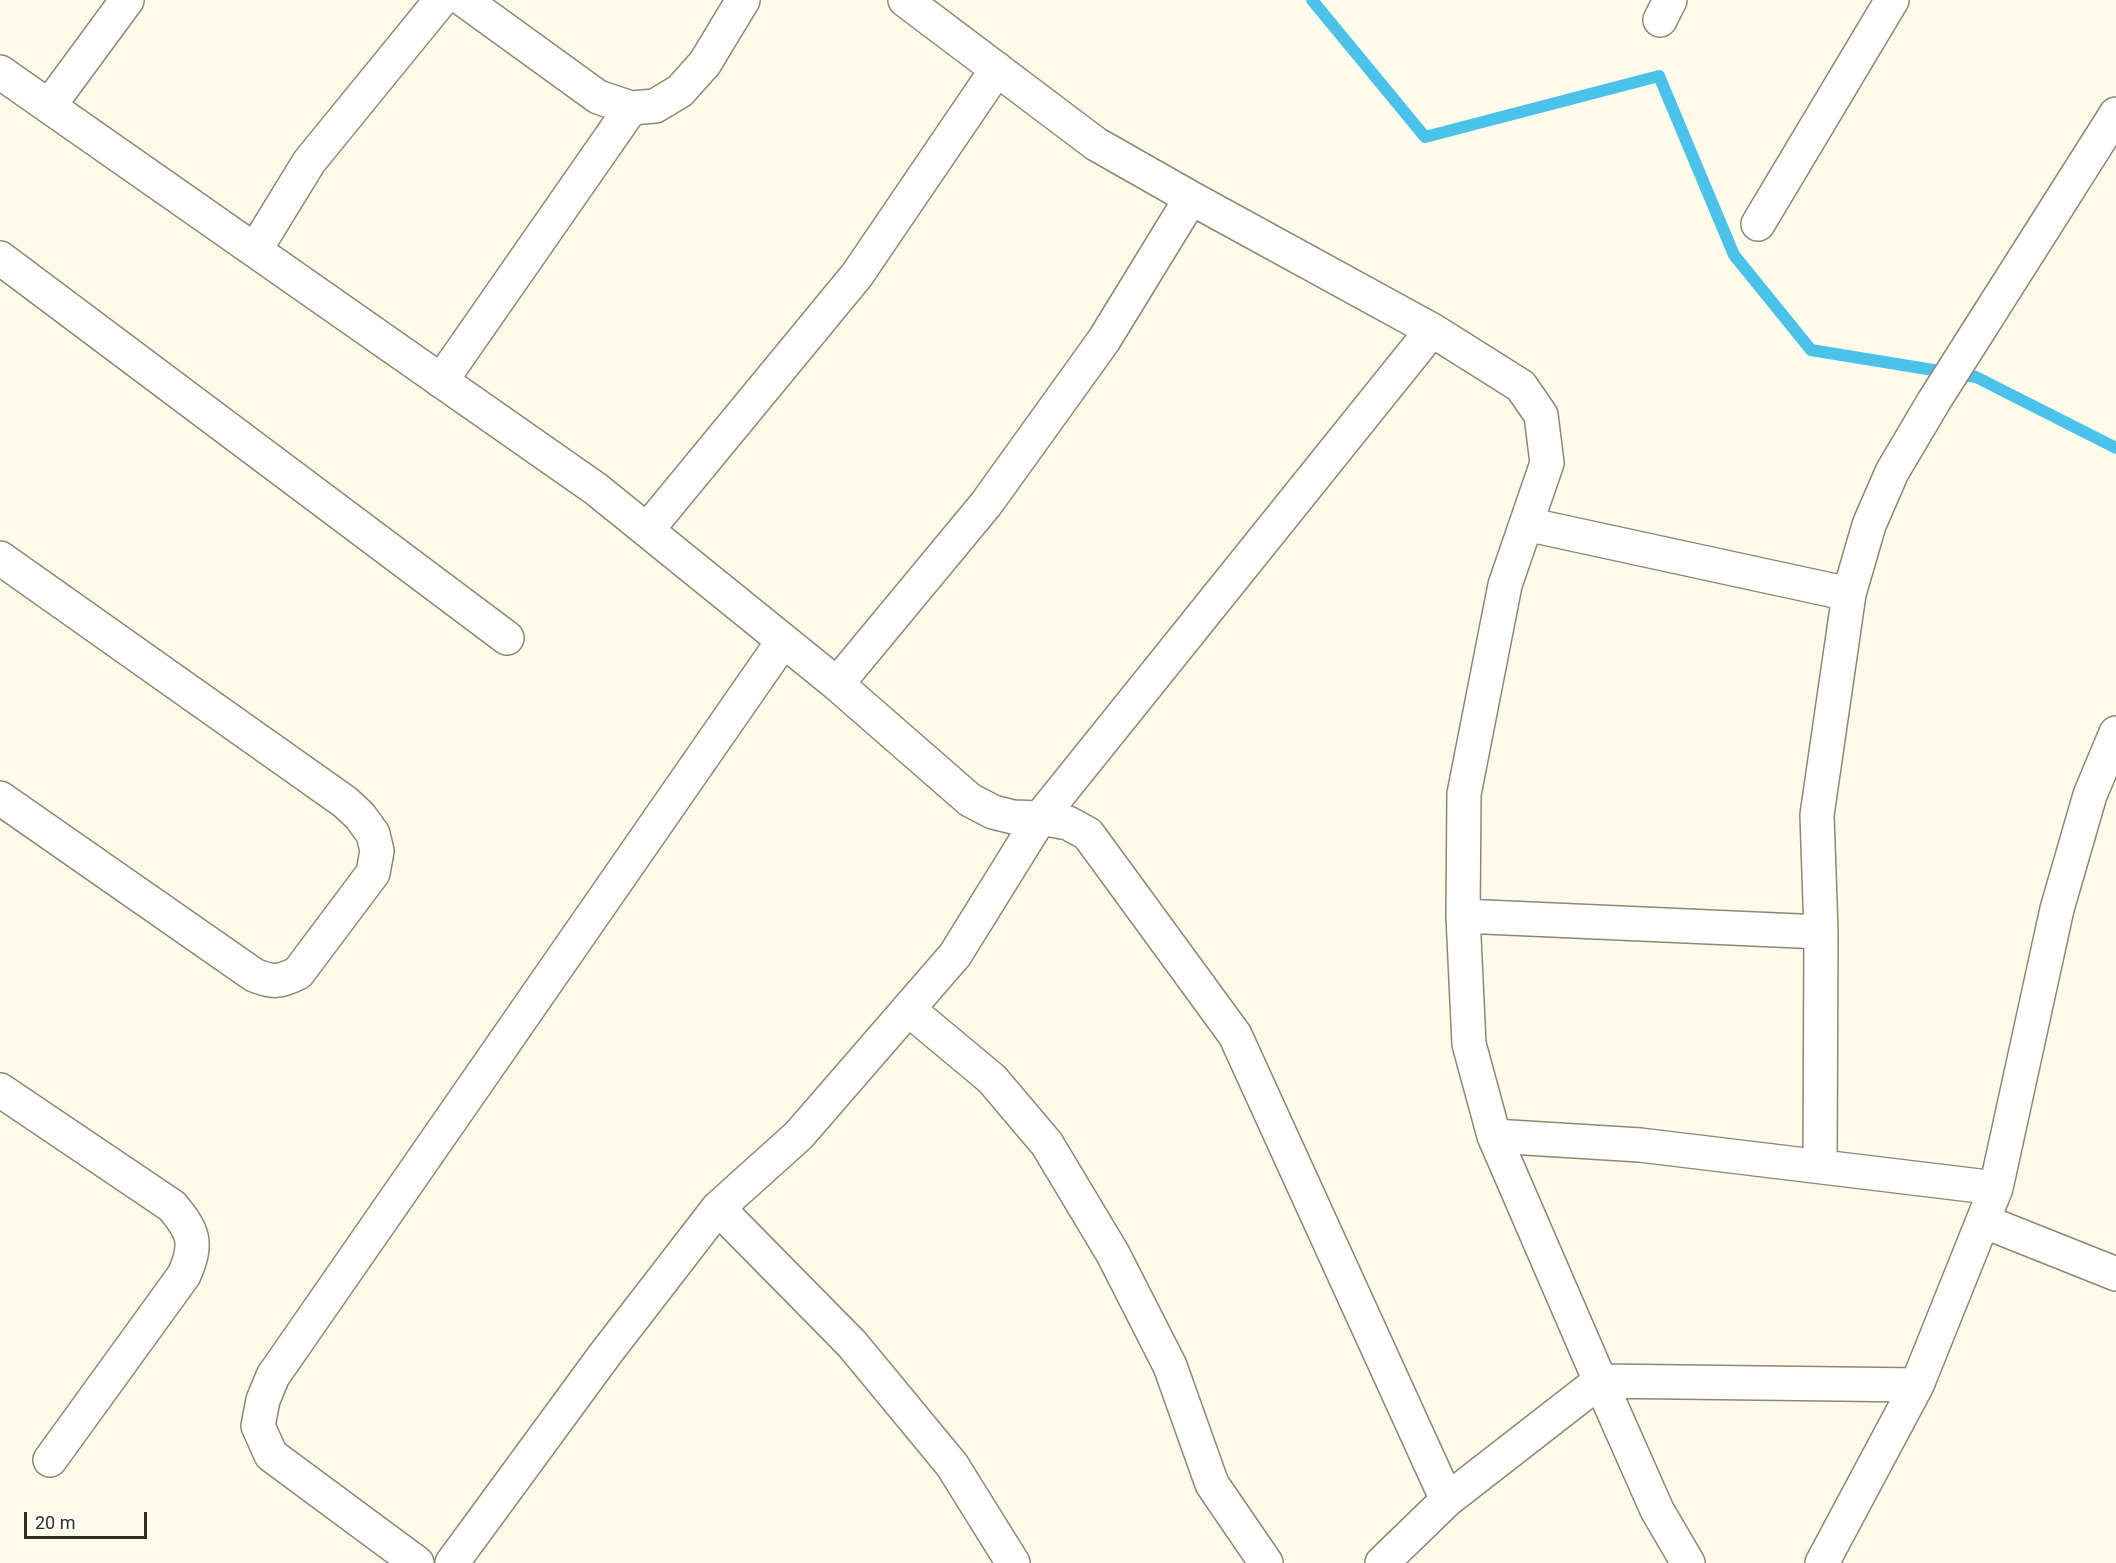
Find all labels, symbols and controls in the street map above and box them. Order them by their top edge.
scale bar [27,1500,150,1538]
text: 20 m [35,1512,75,1533]

